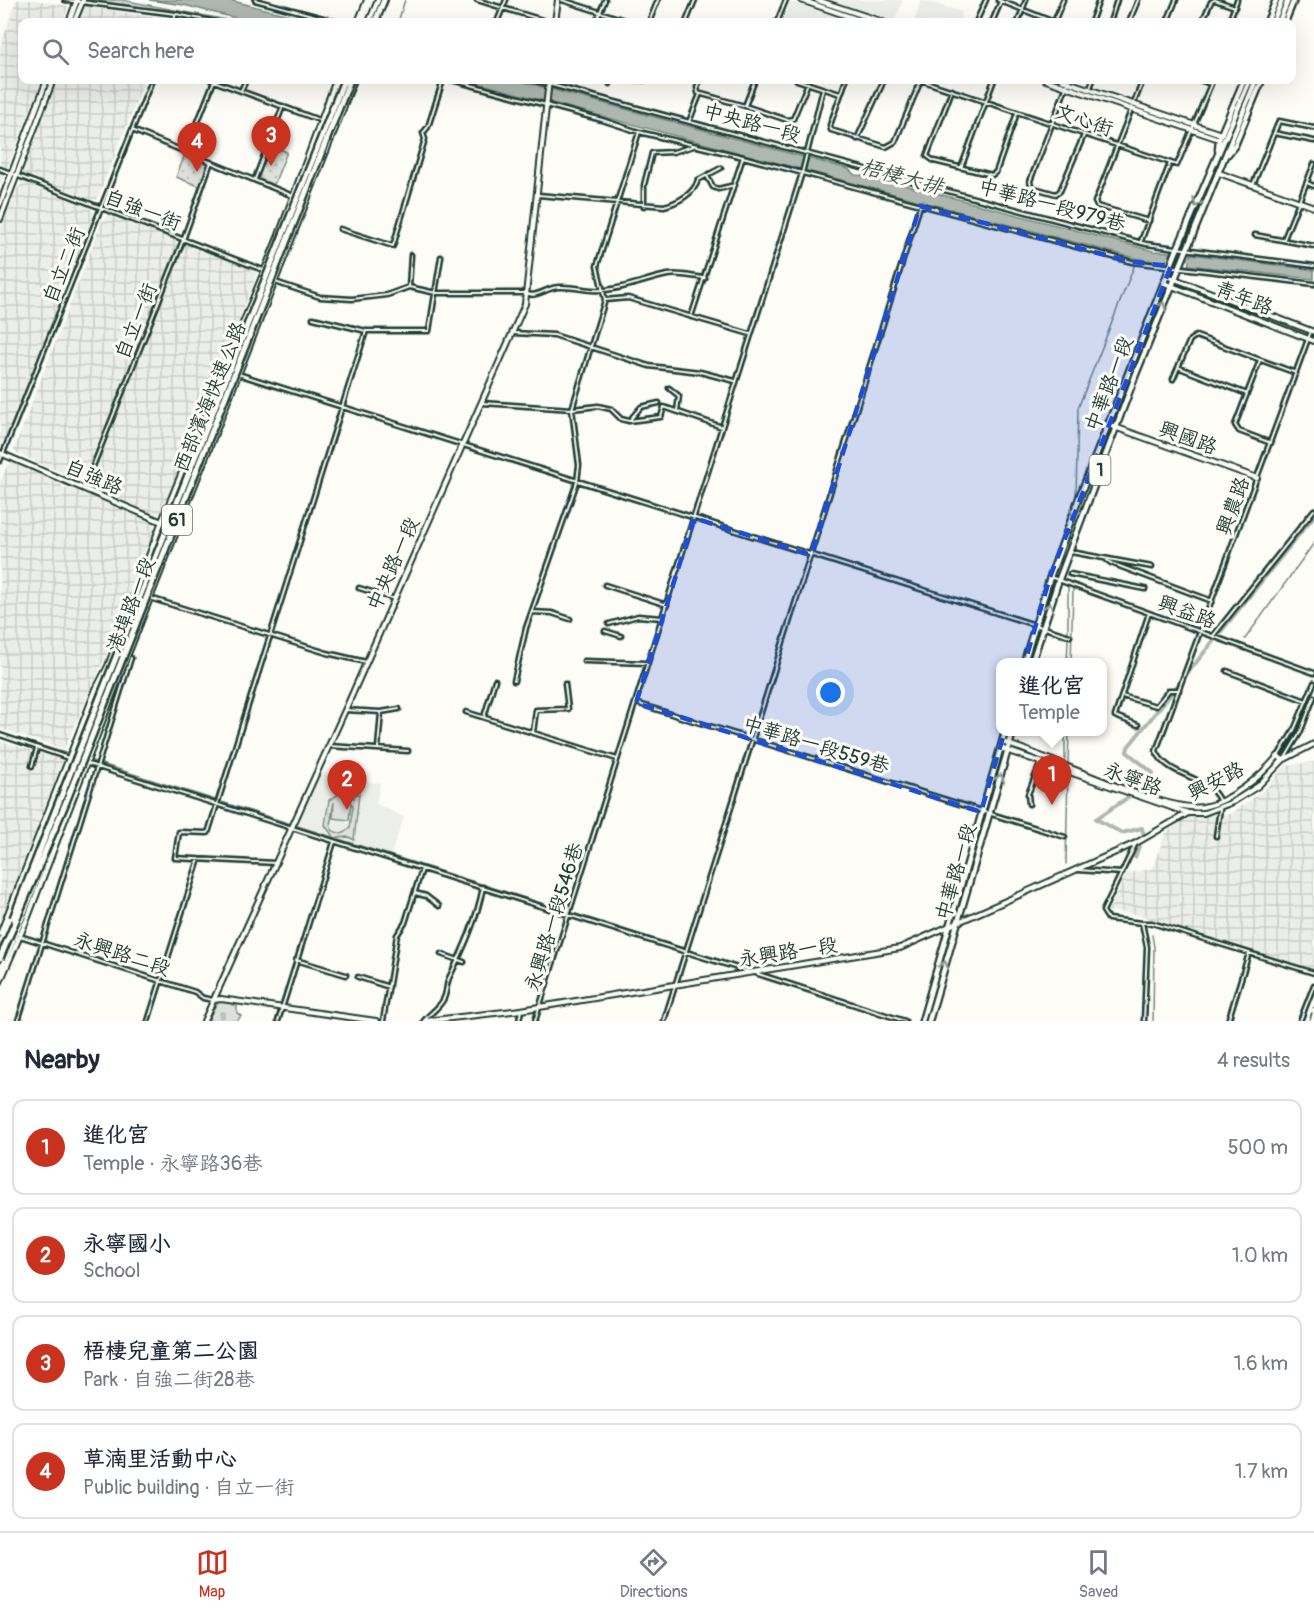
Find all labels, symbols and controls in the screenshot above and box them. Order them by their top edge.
search box [18,18,1296,84]
icon: search [39,35,72,68]
text: Search here [87,37,194,65]
street label: 中央路一段 [700,98,804,148]
street label: 文心街 [1052,98,1116,142]
pin: 3 [252,116,290,166]
pin: 4 [178,122,216,172]
water label: 梧棲大排 [858,153,948,201]
street label: 中華路一段979巷 [976,173,1129,237]
street label: 自強一街 [101,184,185,236]
one-way arrow [1192,196,1204,207]
street label: 自立二街 [37,223,91,307]
street label: 青年路 [1212,276,1277,321]
street label: 自立一街 [109,279,163,363]
one-way arrow [1155,301,1167,312]
street label: 西部濱海快速公路 [168,317,252,476]
street label: 中華路一段 [1079,333,1139,435]
street label: 興國路 [1156,416,1221,460]
street label: 自強路 [62,454,127,501]
road number: 1 [1090,455,1110,485]
street label: 興農路 [1211,473,1255,538]
road number: 61 [162,505,192,535]
one-way arrow [1068,507,1081,518]
street label: 中央路一段 [361,513,425,615]
street label: 港埠路一段 [101,554,161,656]
street label: 興益路 [1155,590,1220,634]
one-way arrow [1041,602,1054,612]
popup [996,658,1107,736]
text: 進化宮 [1018,672,1085,700]
your location [816,678,845,707]
text: Temple [1018,700,1080,725]
street label: 中華路一段559巷 [740,711,893,779]
pin: 1 [1032,756,1072,805]
street label: 興安路 [1184,756,1249,806]
street label: 永寧路 [1101,757,1166,801]
pin: 2 [328,760,366,810]
one-way arrow [992,773,1005,784]
street label: 中華路一段 [930,820,982,924]
street label: 永興路一段546巷 [520,839,589,994]
street label: 永興路二段 [71,927,173,981]
street label: 永興路一段 [737,932,839,972]
one-way arrow [937,960,950,970]
text: Nearby [24,1044,100,1076]
text: 4 results [1217,1048,1290,1073]
text: 進化宮 [83,1121,149,1149]
text: 1 [42,1135,49,1160]
text: 500 m [1228,1135,1288,1160]
text: Temple · 永寧路36巷 [83,1151,262,1176]
text: 永寧國小 [83,1230,171,1258]
text: 2 [40,1243,51,1268]
text: 1.0 km [1232,1243,1288,1268]
text: School [83,1258,140,1283]
text: 梧棲兒童第二公園 [83,1337,259,1365]
text: 3 [40,1351,51,1376]
text: 1.6 km [1234,1351,1288,1376]
text: Park · 自強二街28巷 [83,1367,254,1392]
text: 草湳里活動中心 [83,1445,237,1473]
text: 4 [40,1459,51,1484]
text: 1.7 km [1235,1459,1288,1484]
text: Public building · 自立一街 [83,1475,295,1500]
tab: Map [196,1546,229,1602]
tab: Directions [620,1546,688,1602]
tab: Saved [1079,1546,1118,1602]

